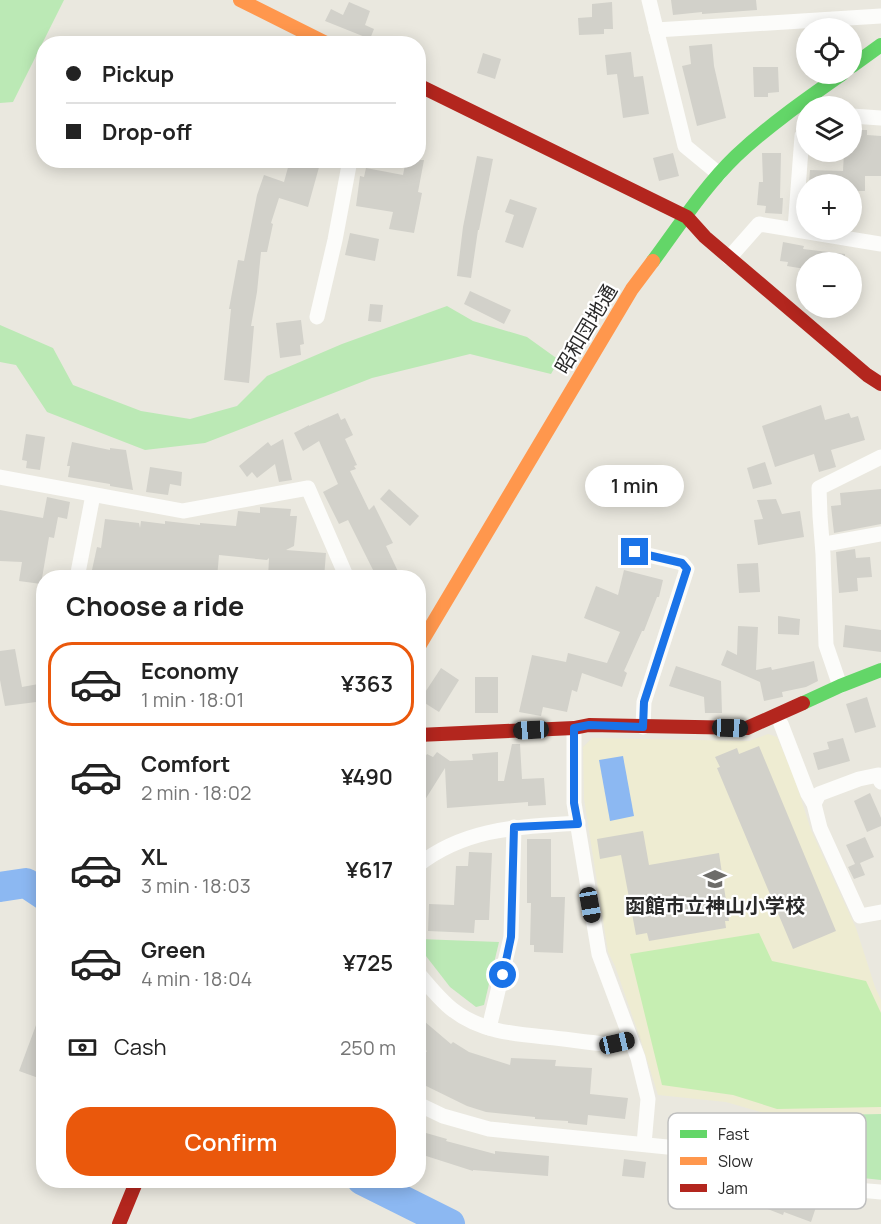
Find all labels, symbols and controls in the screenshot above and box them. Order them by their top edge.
map controls [796,18,862,318]
button: locate [796,18,862,84]
text: Pickup [102,59,174,89]
button: layers [796,96,862,162]
text: Drop-off [102,117,192,147]
button: + [796,174,862,240]
button: − [796,252,862,318]
street label: 昭和団地通 [548,279,623,379]
callout: 1 min [586,465,684,507]
text: 1 min [611,472,658,499]
route end [621,538,648,565]
text: Choose a ride [66,587,244,624]
text: Economy [141,656,239,686]
icon: car [69,657,123,711]
text: ¥363 [341,669,393,699]
text: 1 min · 18:01 [141,686,244,713]
car [712,718,748,738]
car [513,720,549,740]
text: Comfort [141,749,230,779]
icon: car [69,750,123,804]
text: ¥490 [341,762,393,792]
text: 2 min · 18:02 [141,779,251,806]
text: XL [141,842,167,872]
icon: car [69,843,123,897]
text: ¥617 [346,855,393,885]
school or university icon: 函館市立神山小学校 [702,866,728,892]
text: 3 min · 18:03 [141,872,251,899]
car [578,886,602,924]
place label: 函館市立神山小学校 [625,892,805,919]
text: Green [141,935,206,965]
icon: car [69,936,123,990]
text: ¥725 [343,948,393,978]
route start [489,961,516,988]
text: 4 min · 18:04 [141,965,252,992]
car [597,1030,637,1056]
icon: cash [66,1031,99,1064]
text: Cash [114,1032,167,1062]
text: 250 m [340,1034,396,1061]
button: Confirm [66,1107,396,1176]
legend [668,1113,866,1209]
text: Fast [718,1123,749,1145]
text: Slow [718,1150,753,1172]
text: Jam [718,1177,748,1199]

